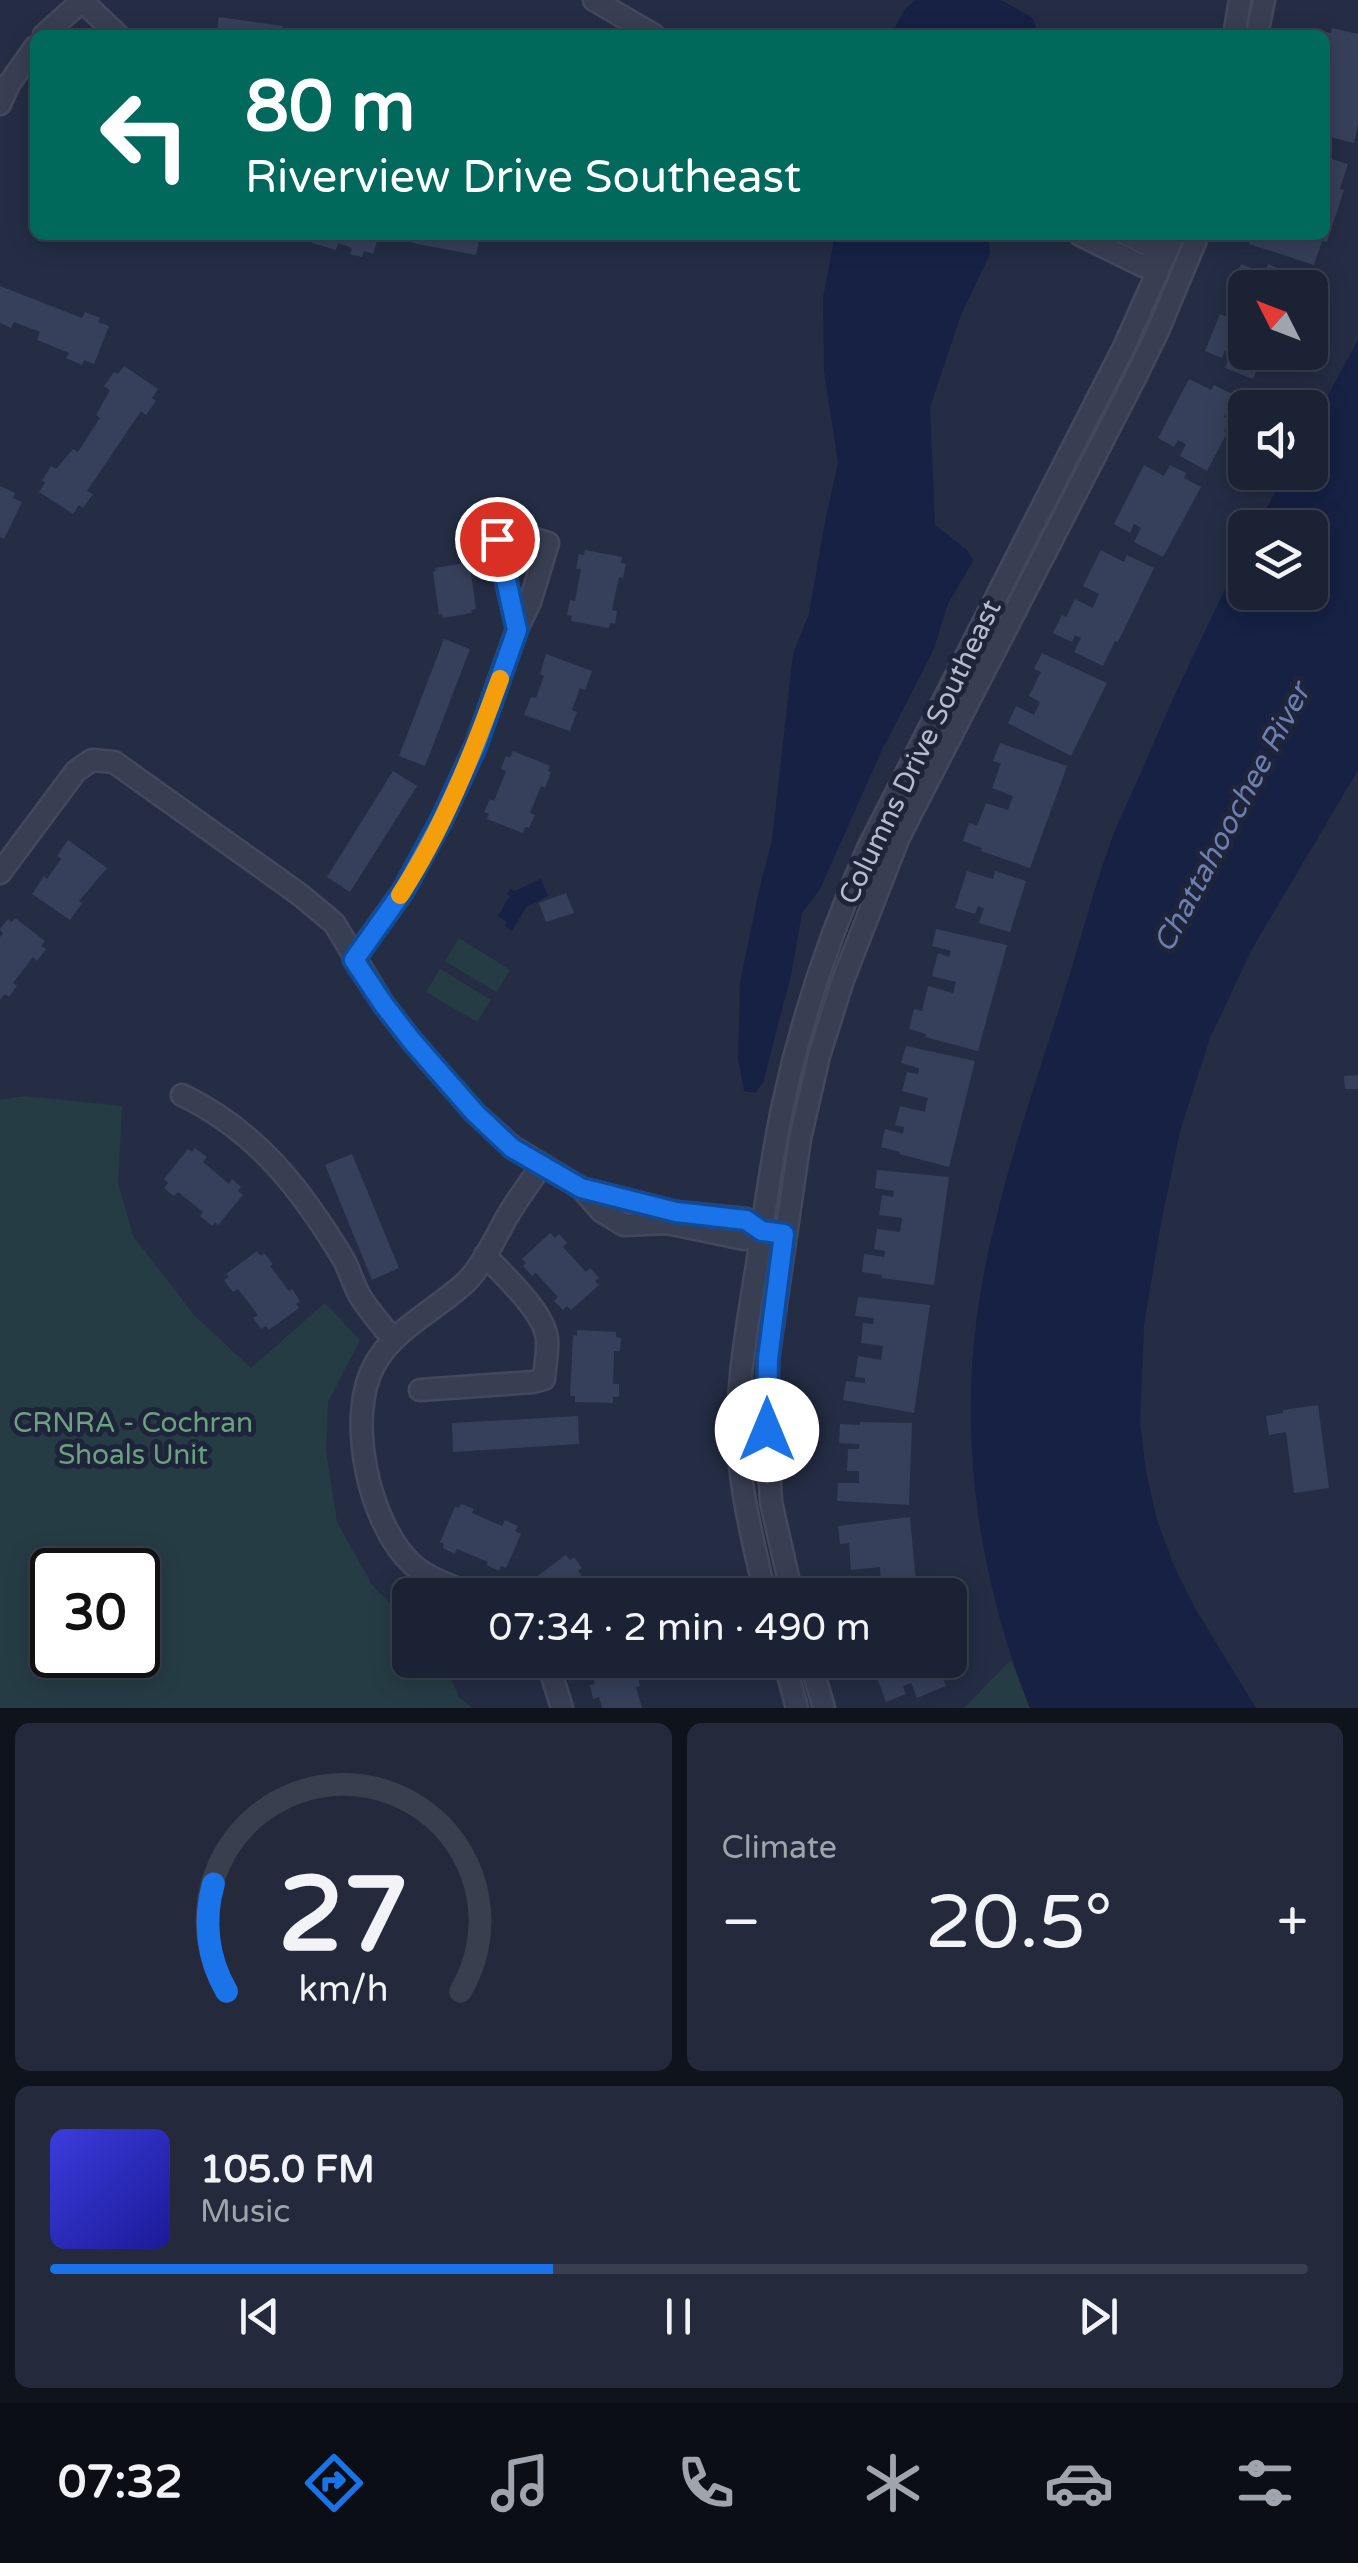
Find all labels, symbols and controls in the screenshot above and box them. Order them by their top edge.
text: 80 m [245,66,415,150]
icon: left [80,70,210,200]
text: Riverview Drive Southeast [245,151,801,205]
north arrow [1228,270,1328,370]
map controls [1228,270,1328,610]
button: sound [1228,390,1328,490]
pin [455,497,540,582]
button: layers [1228,510,1328,610]
icon: arrive [470,512,525,567]
street label: Columns Drive Southeast [831,594,1009,910]
water label: Chattahoochee River [1145,674,1320,959]
position arrow [715,1378,819,1482]
park label: CRNRA - Cochran Shoals Unit [13,1406,253,1472]
speed limit sign: 30 [30,1548,160,1678]
text: 07:34 · 2 min · 490 m [488,1605,871,1651]
text: Climate [722,1829,837,1867]
text: 27 [278,1854,409,1979]
text: 20.5° [925,1878,1113,1968]
text: − [722,1890,761,1956]
text: + [1277,1890,1308,1956]
text: km/h [298,1968,388,2011]
text: 105.0 FM [200,2147,375,2193]
text: Music [200,2193,290,2231]
icon: previous [232,2289,287,2344]
icon: pause [651,2289,706,2344]
icon: next [1071,2289,1126,2344]
icon: directions [299,2448,369,2518]
icon: music [485,2448,555,2518]
icon: phone [671,2448,741,2518]
icon: climate [858,2448,928,2518]
icon: car [1044,2448,1114,2518]
icon: filters [1230,2448,1300,2518]
text: 07:32 [58,2456,183,2510]

